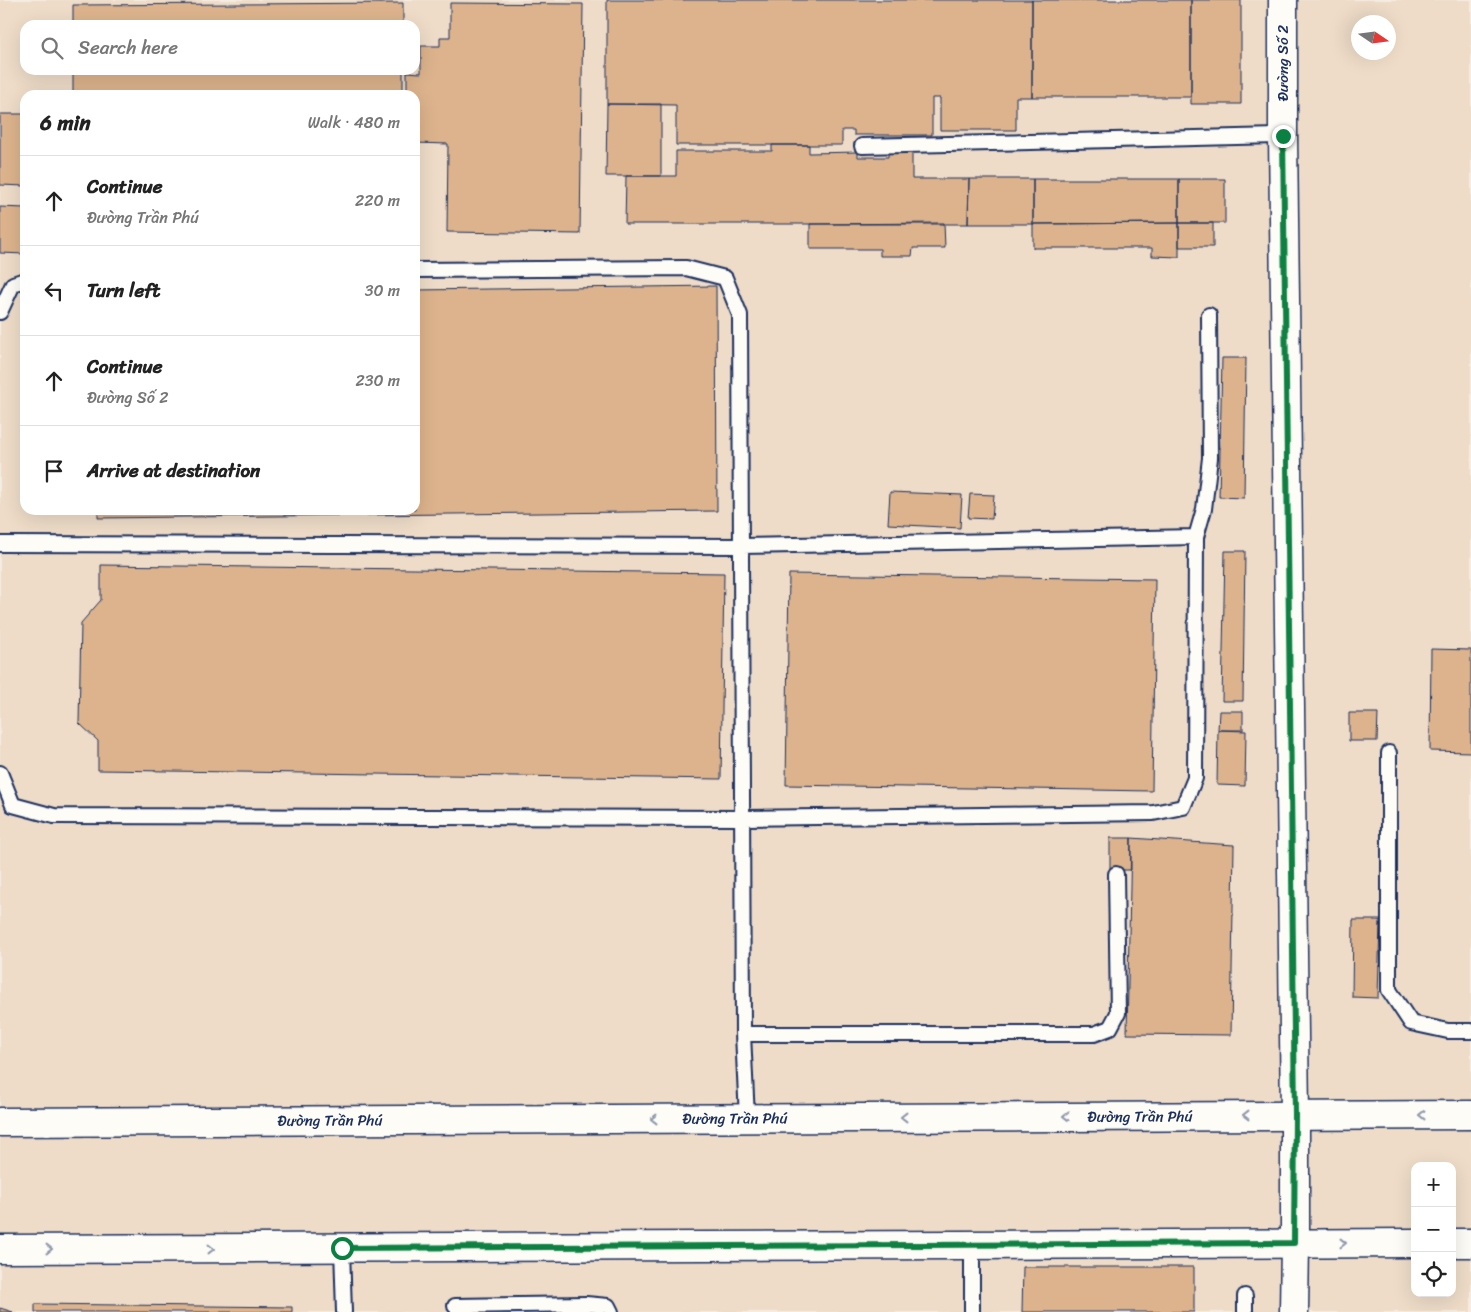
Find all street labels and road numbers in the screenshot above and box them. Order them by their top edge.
street label: Đường Số 2 [1270,25,1296,101]
street label: Đường Trần Phú [1087,1103,1193,1130]
street label: Đường Trần Phú [682,1105,788,1132]
street label: Đường Trần Phú [277,1107,383,1134]

